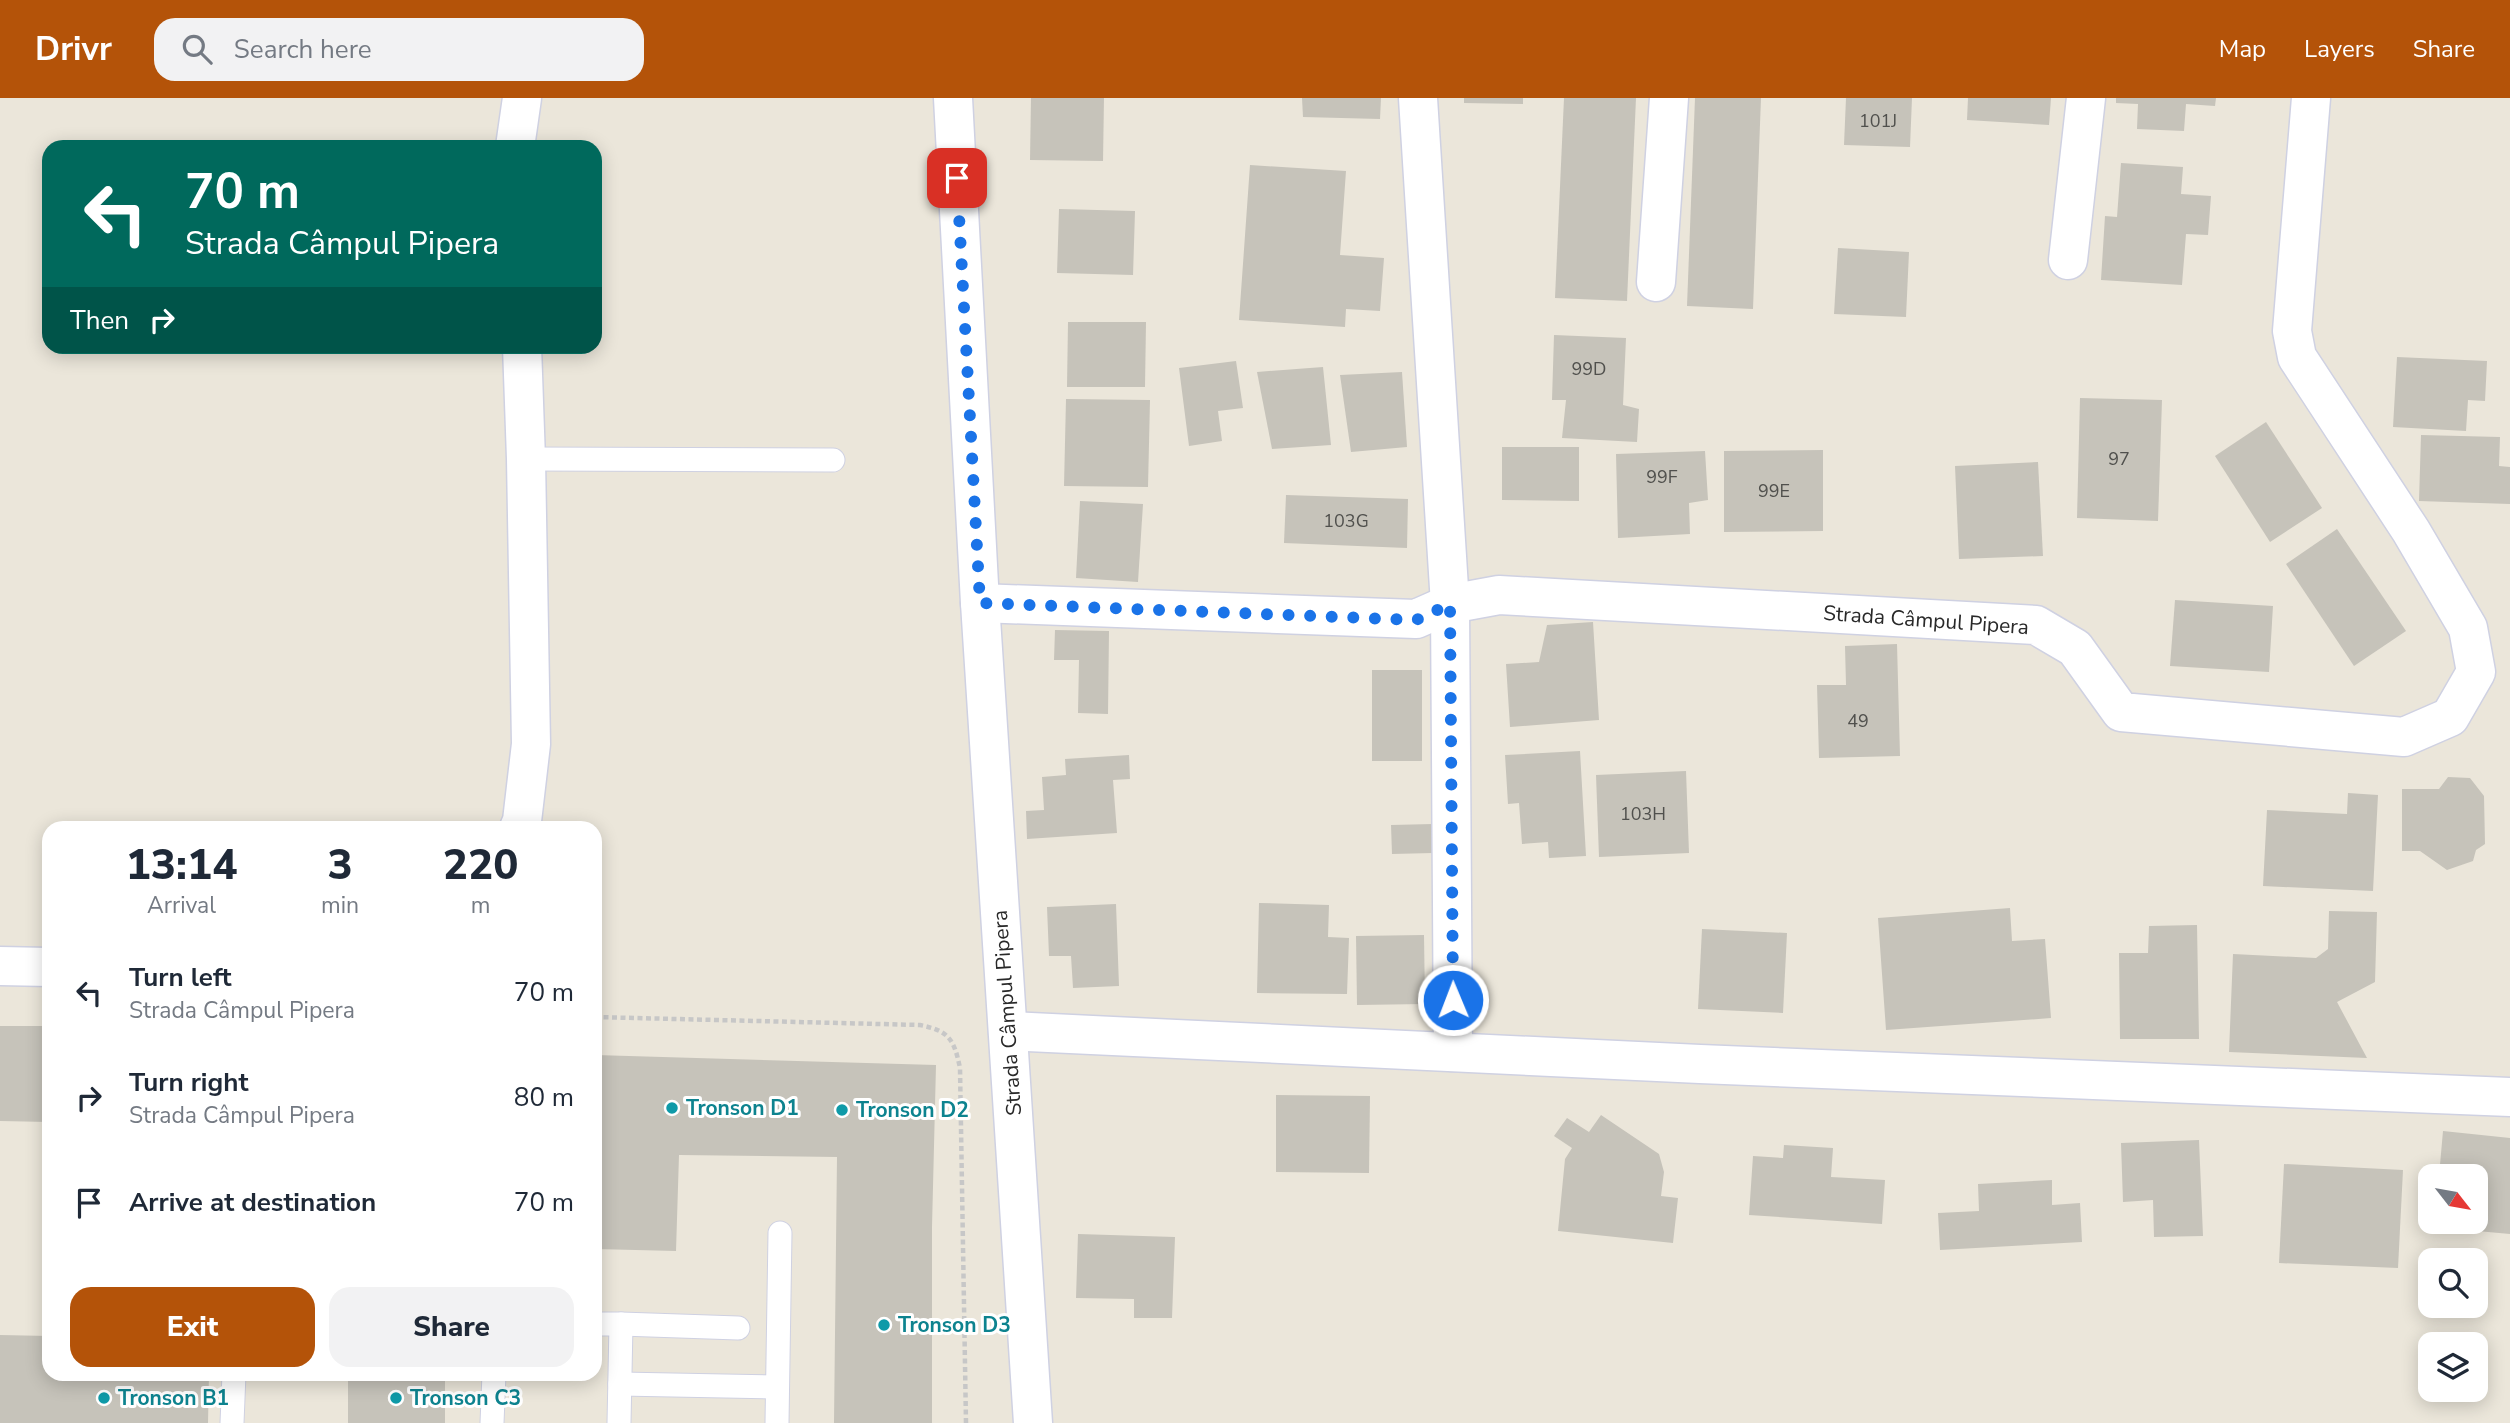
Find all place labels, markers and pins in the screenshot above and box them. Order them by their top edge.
pin [927,148,987,208]
place label: Tronson D1 [686,1094,799,1122]
place label: Tronson D2 [856,1096,969,1124]
marker: Tronson D1 [664,1100,680,1116]
marker: Tronson D2 [834,1102,850,1118]
place label: Tronson D3 [898,1311,1011,1339]
marker: Tronson D3 [876,1317,892,1333]
place label: Tronson B1 [118,1384,229,1412]
place label: Tronson C3 [410,1384,521,1412]
marker: Tronson B1 [96,1390,112,1406]
marker: Tronson C3 [388,1390,404,1406]

